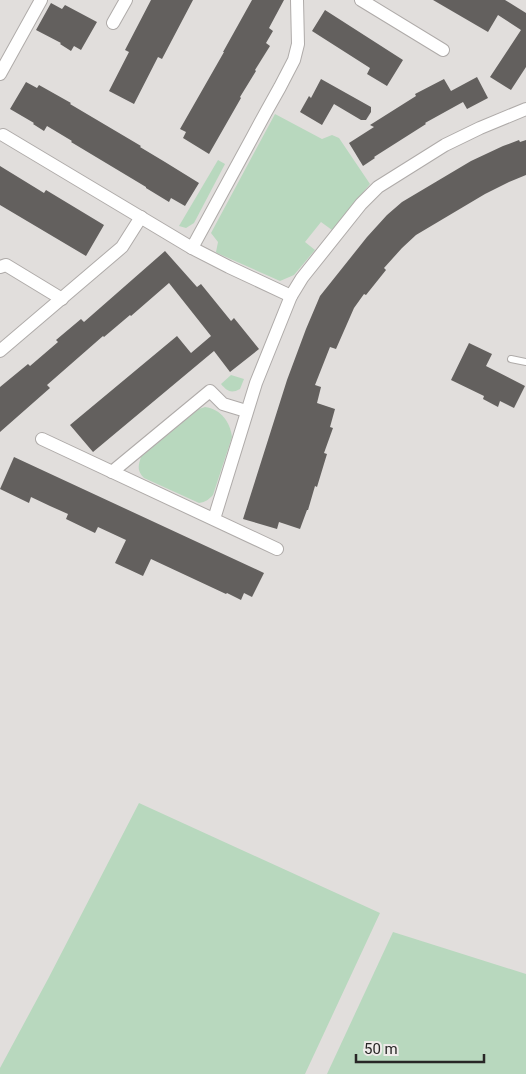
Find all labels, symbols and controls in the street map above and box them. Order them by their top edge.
scale bar [356,1032,484,1064]
text: 50 m [364,1040,398,1058]

